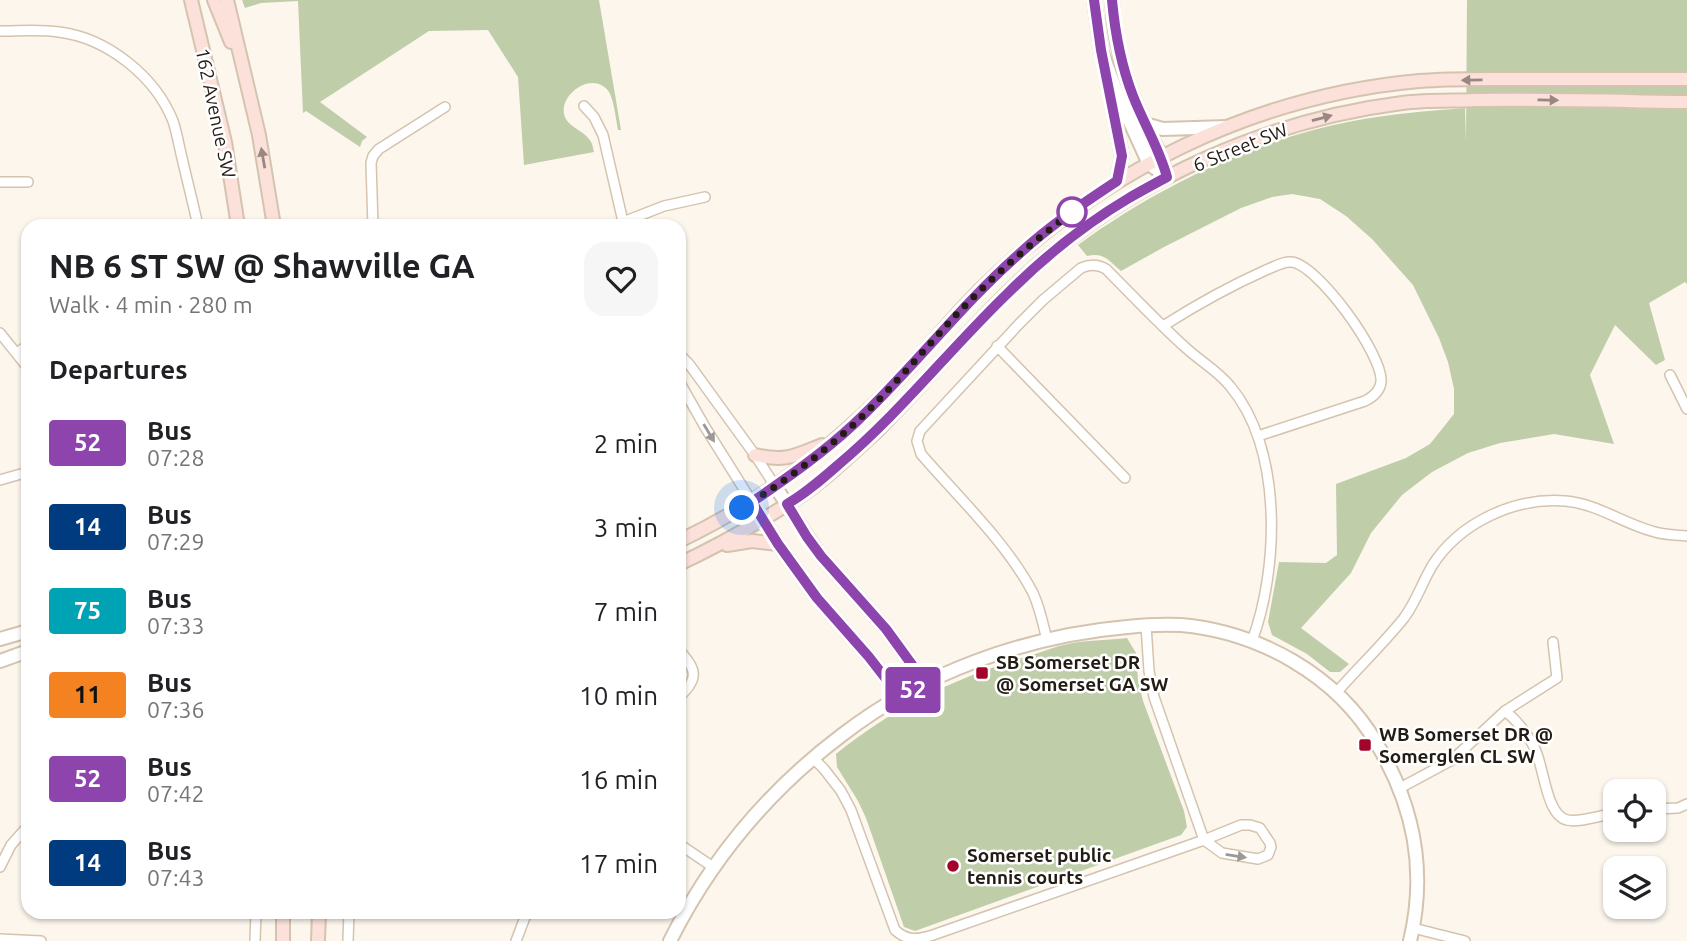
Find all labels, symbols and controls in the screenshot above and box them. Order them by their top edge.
street label: 162 Avenue SW [191,46,241,180]
one-way arrow [1461,74,1483,85]
one-way arrow [1537,94,1559,106]
one-way arrow [1311,112,1333,123]
street label: 6 Street SW [1190,118,1290,176]
one-way arrow [257,147,268,169]
unlabelled marker [1057,197,1087,227]
button: heart [584,242,658,316]
text: NB 6 ST SW @ Shawville GA [49,247,475,284]
text: Walk · 4 min · 280 m [49,292,253,317]
text: Departures [49,355,187,384]
text: Bus [147,416,192,445]
one-way arrow [702,423,715,442]
text: 52 [74,429,101,456]
text: 2 min [594,429,658,458]
text: 07:28 [147,445,205,470]
your location [724,490,759,525]
text: Bus [147,500,192,529]
text: 14 [74,513,101,540]
text: 3 min [594,513,658,542]
text: 07:29 [147,529,205,554]
text: Bus [147,584,192,613]
text: 75 [74,597,101,624]
text: 7 min [594,597,658,626]
text: 07:33 [147,613,205,638]
place label: SB Somerset DR @ Somerset GA SW [996,651,1168,695]
marker: SB Somerset DR @ Somerset GA SW [974,665,990,681]
line badge: 52 [881,667,944,713]
text: Bus [147,668,192,697]
text: 52 [899,676,927,703]
text: 11 [74,681,101,708]
text: 10 min [579,681,658,710]
text: 07:36 [147,697,205,722]
place label: WB Somerset DR @ Somerglen CL SW [1379,723,1553,767]
marker: WB Somerset DR @ Somerglen CL SW [1357,737,1373,753]
text: Bus [147,752,192,781]
text: 52 [74,765,101,792]
text: 16 min [579,765,658,794]
map controls [1603,779,1666,919]
button: locate [1603,779,1666,842]
text: 07:42 [147,781,205,806]
text: Bus [147,836,192,865]
place label: Somerset public tennis courts [967,844,1111,888]
text: 14 [74,849,101,876]
text: 17 min [579,849,658,878]
one-way arrow [1225,850,1247,861]
button: layers [1603,856,1666,919]
marker: Somerset public tennis courts [945,858,961,874]
text: 07:43 [147,865,205,890]

